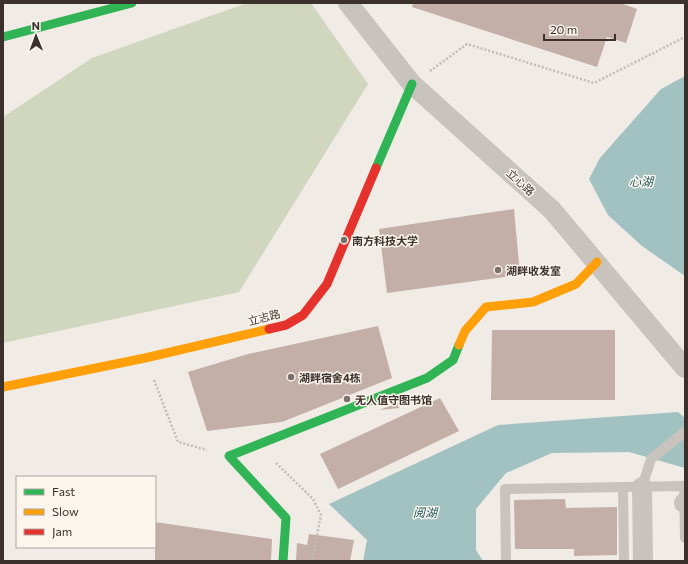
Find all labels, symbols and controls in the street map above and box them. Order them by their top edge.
north arrow [16,16,56,56]
scale bar [544,16,615,42]
text: N [32,19,40,32]
text: 20 m [550,22,577,36]
street label: 立心路 [504,166,538,198]
water label: 心湖 [629,174,655,188]
place label: 南方科技大学 [352,234,418,247]
marker: 南方科技大学 [339,235,349,245]
place label: 湖畔收发室 [506,264,561,277]
marker: 湖畔收发室 [493,265,503,275]
street label: 立志路 [246,306,282,328]
place label: 湖畔宿舍4栋 [299,371,361,384]
marker: 湖畔宿舍4栋 [286,372,296,382]
place label: 无人值守图书馆 [355,393,432,406]
marker: 无人值守图书馆 [342,394,352,404]
legend [16,476,156,548]
text: Fast [52,484,75,498]
text: Slow [52,504,79,518]
water label: 阅湖 [413,505,439,519]
text: Jam [52,524,72,539]

